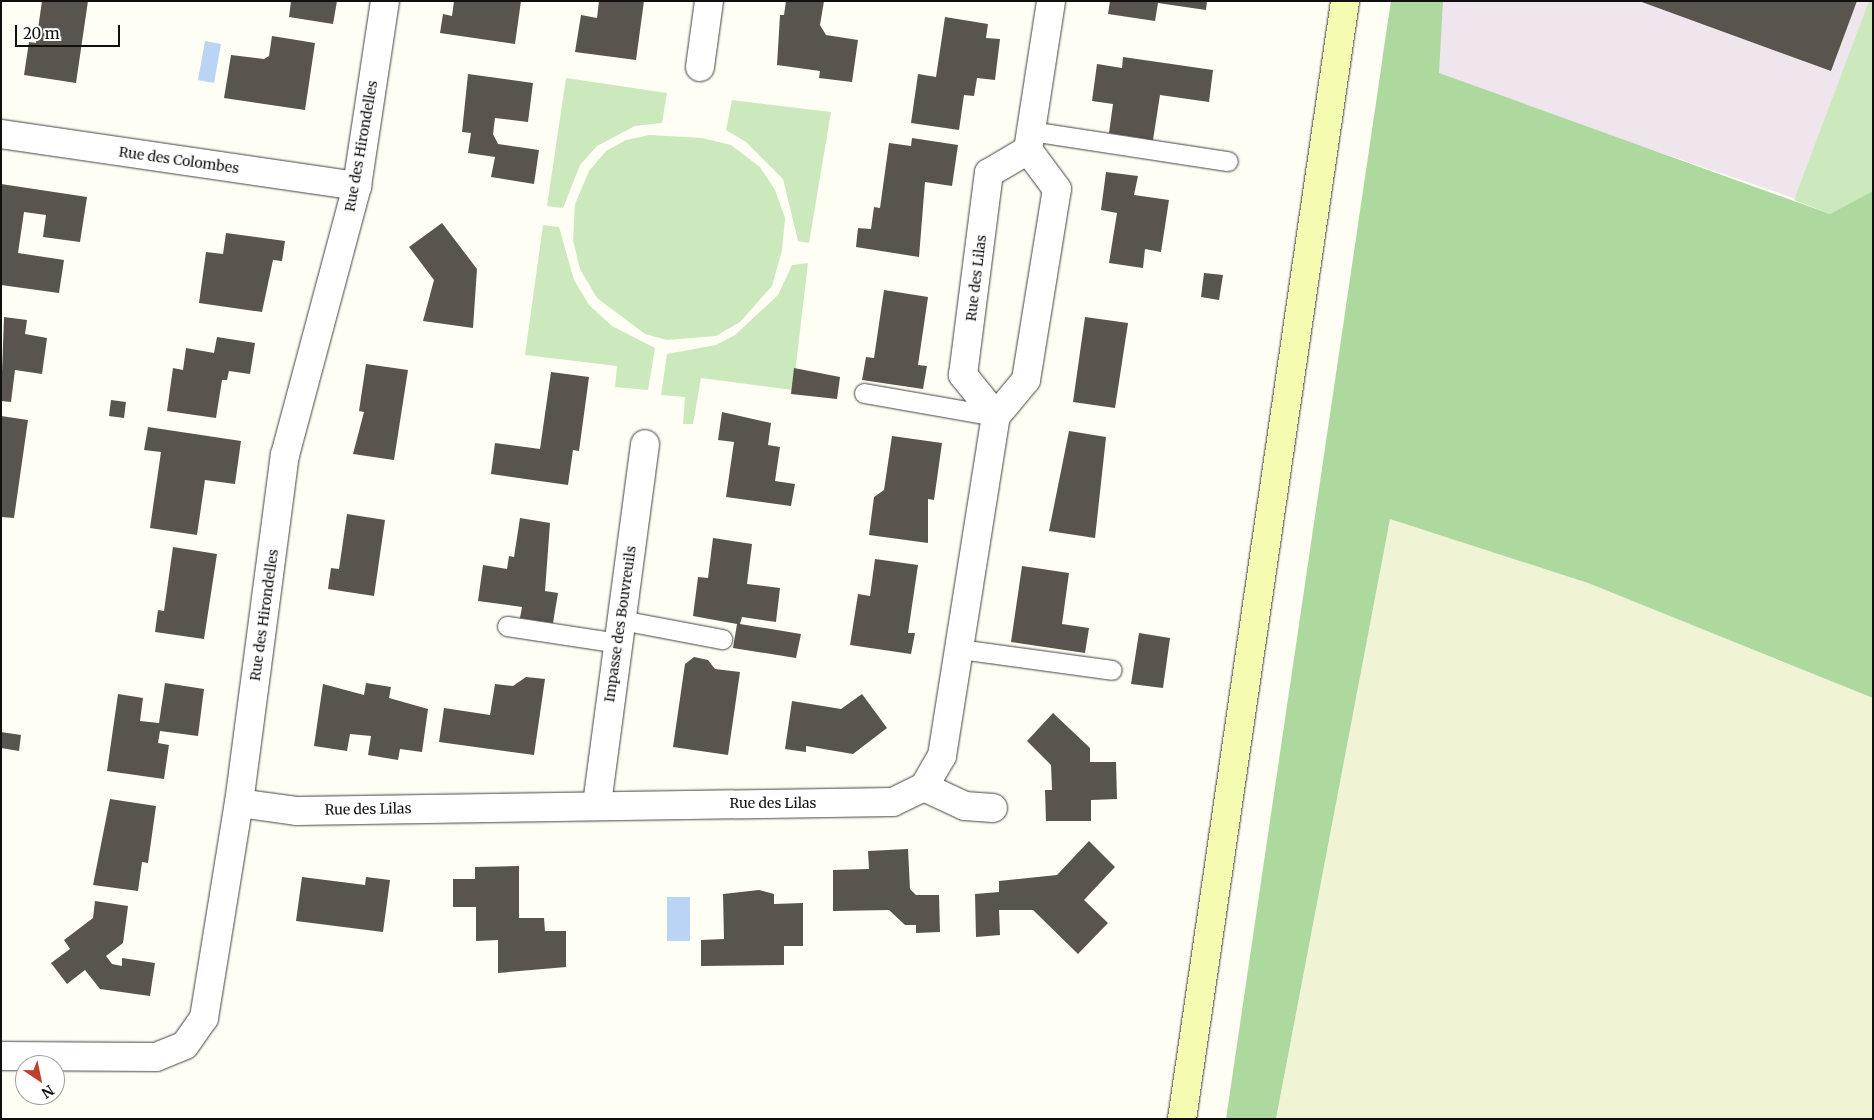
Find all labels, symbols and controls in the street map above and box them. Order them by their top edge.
scale bar [18,15,122,47]
text: 20 m [23,24,60,43]
street label: Rue des Hirondelles [341,79,381,213]
street label: Rue des Colombes [118,143,240,177]
street label: Rue des Lilas [962,234,990,322]
street label: Impasse des Bouvreuils [601,545,639,703]
street label: Rue des Hirondelles [246,548,282,682]
street label: Rue des Lilas [730,795,816,811]
street label: Rue des Lilas [324,800,412,818]
north arrow [15,1055,65,1105]
text: N [38,1081,57,1102]

